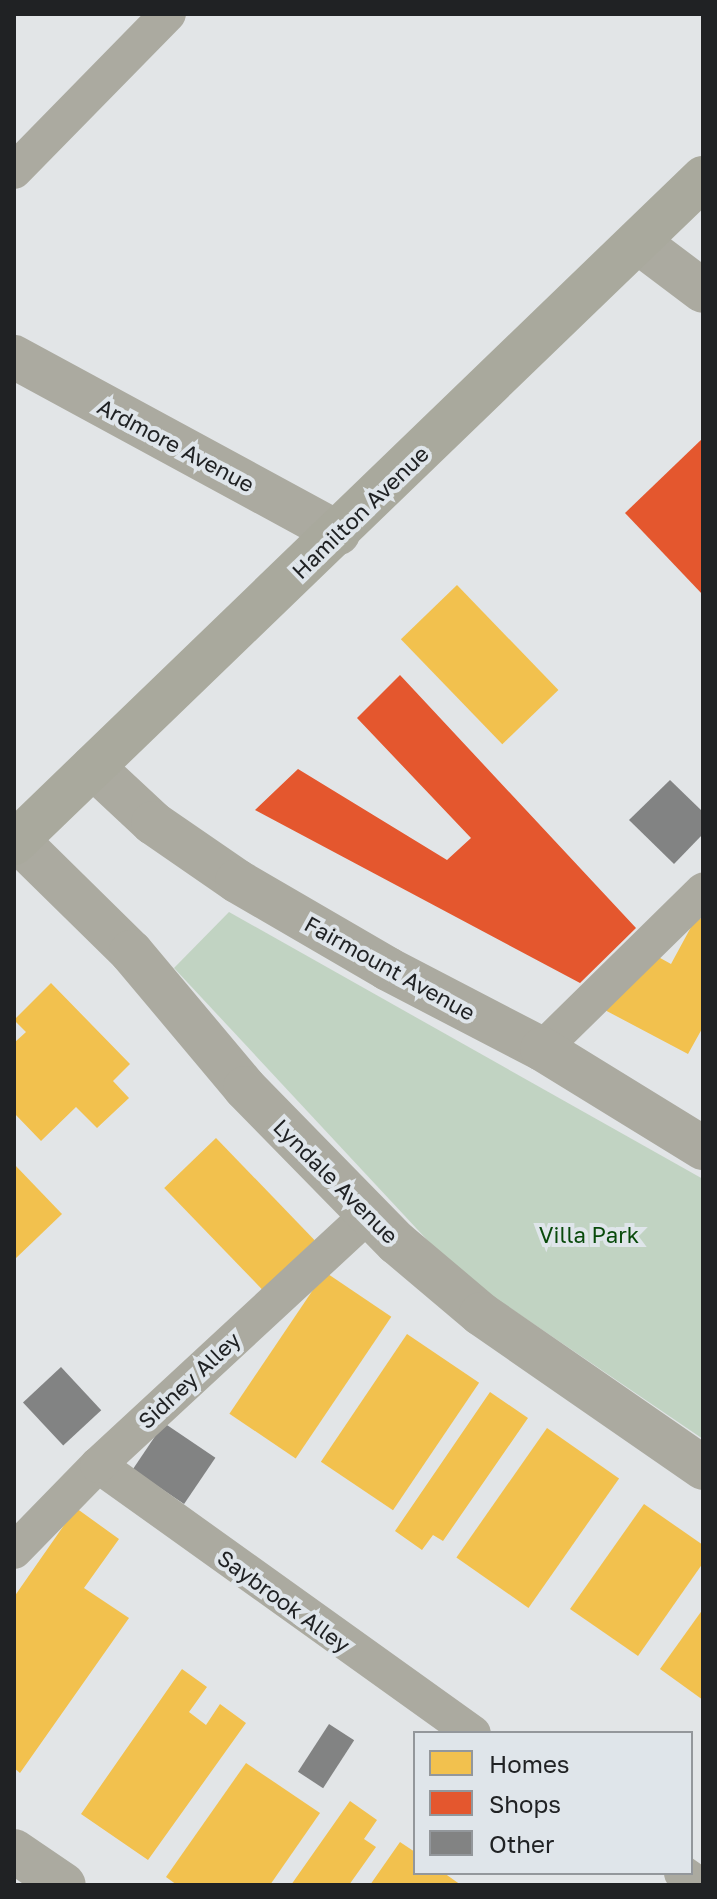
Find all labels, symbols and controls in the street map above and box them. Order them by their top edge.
street label: Ardmore Avenue [93,393,259,497]
street label: Hamilton Avenue [286,440,434,584]
street label: Fairmount Avenue [300,910,480,1026]
street label: Lyndale Avenue [268,1113,404,1249]
park label: Villa Park [539,1222,639,1248]
street label: Sidney Alley [132,1326,246,1434]
street label: Saybrook Alley [213,1544,355,1658]
legend [413,1731,693,1875]
text: Homes [489,1749,570,1778]
text: Shops [489,1789,561,1818]
text: Other [489,1829,554,1858]

